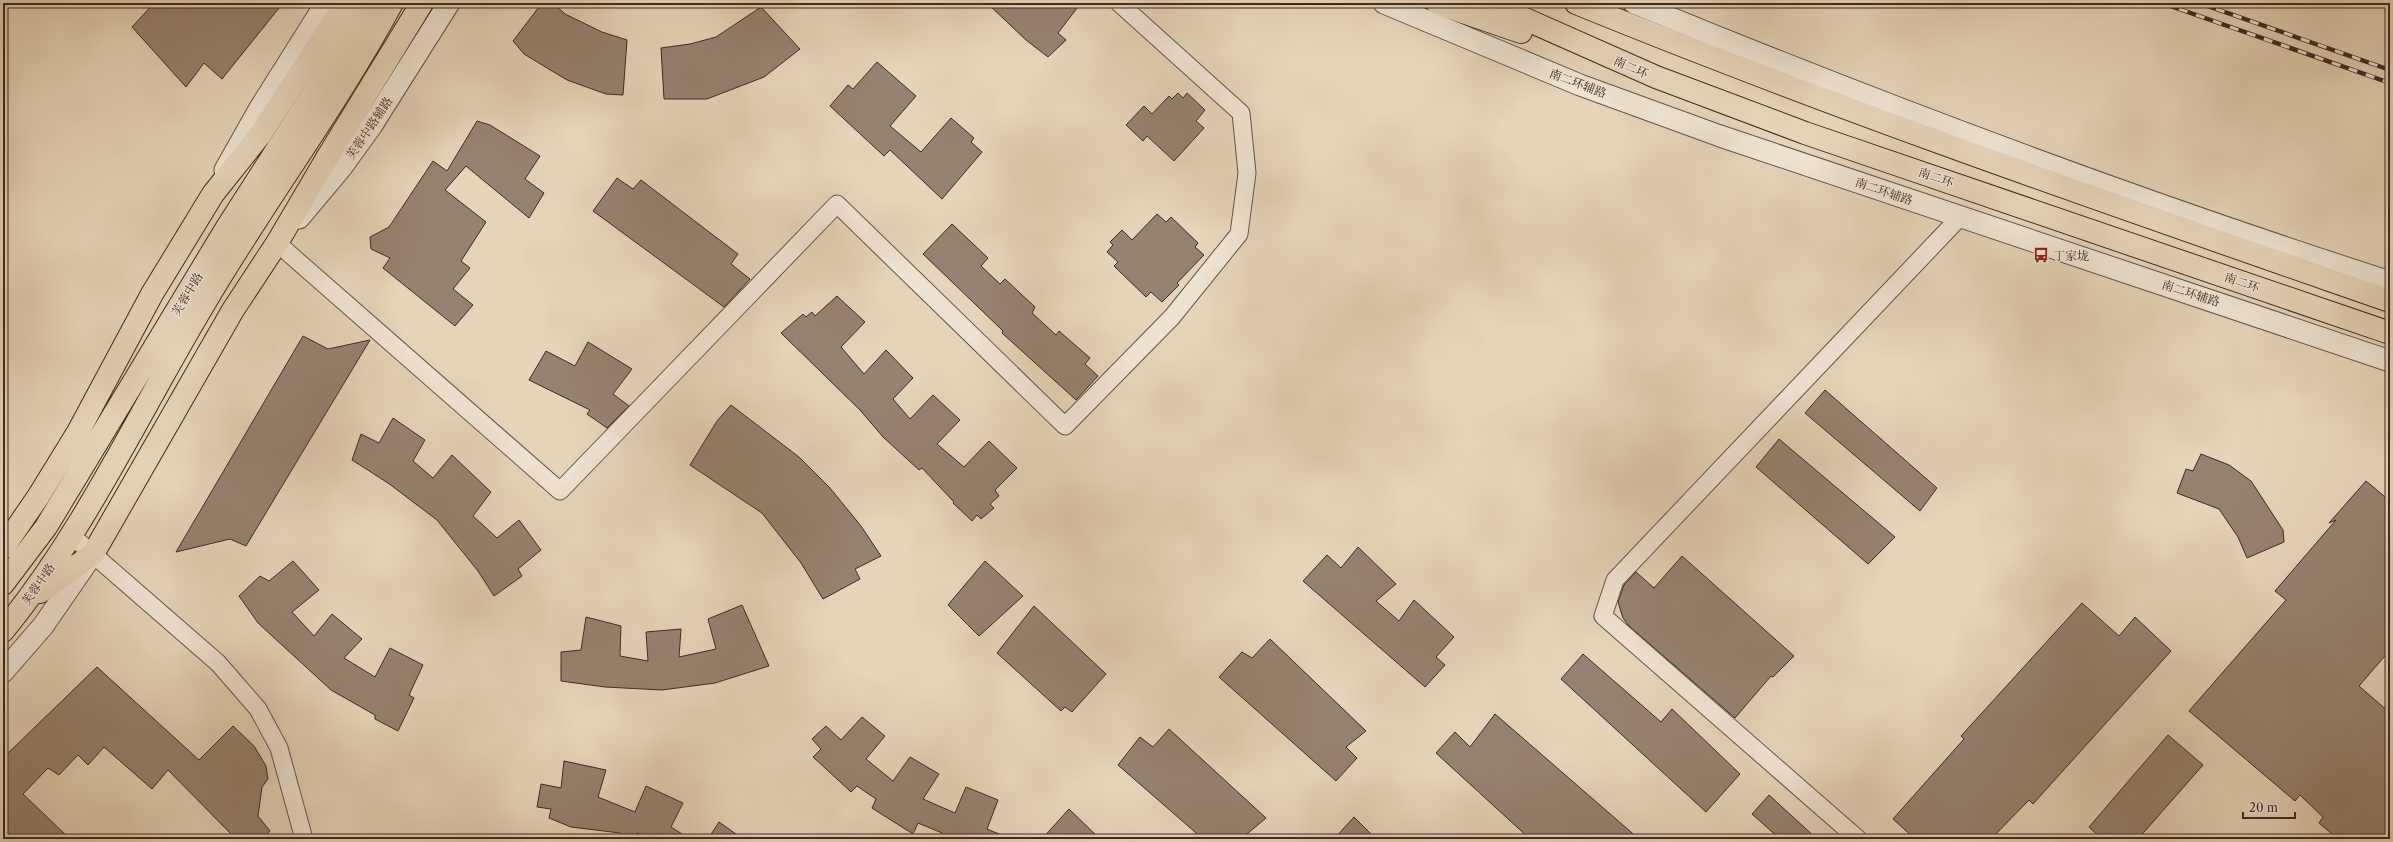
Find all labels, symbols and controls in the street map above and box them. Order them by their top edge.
street label: 南二环 [1611,53,1651,81]
street label: 南二环辅路 [1547,65,1609,101]
street label: 芙蓉中路辅路 [343,94,395,162]
street label: 南二环 [1917,164,1955,190]
street label: 南二环辅路 [1853,174,1915,208]
bus stop icon: 丁家垅 [2032,246,2050,264]
place label: 丁家垅 [2053,248,2089,263]
street label: 南二环 [2223,269,2261,295]
street label: 芙蓉中路 [168,270,206,318]
street label: 南二环辅路 [2160,277,2222,309]
street label: 芙蓉中路 [18,560,58,608]
scale bar [2243,794,2295,820]
text: 20 m [2249,800,2278,815]

